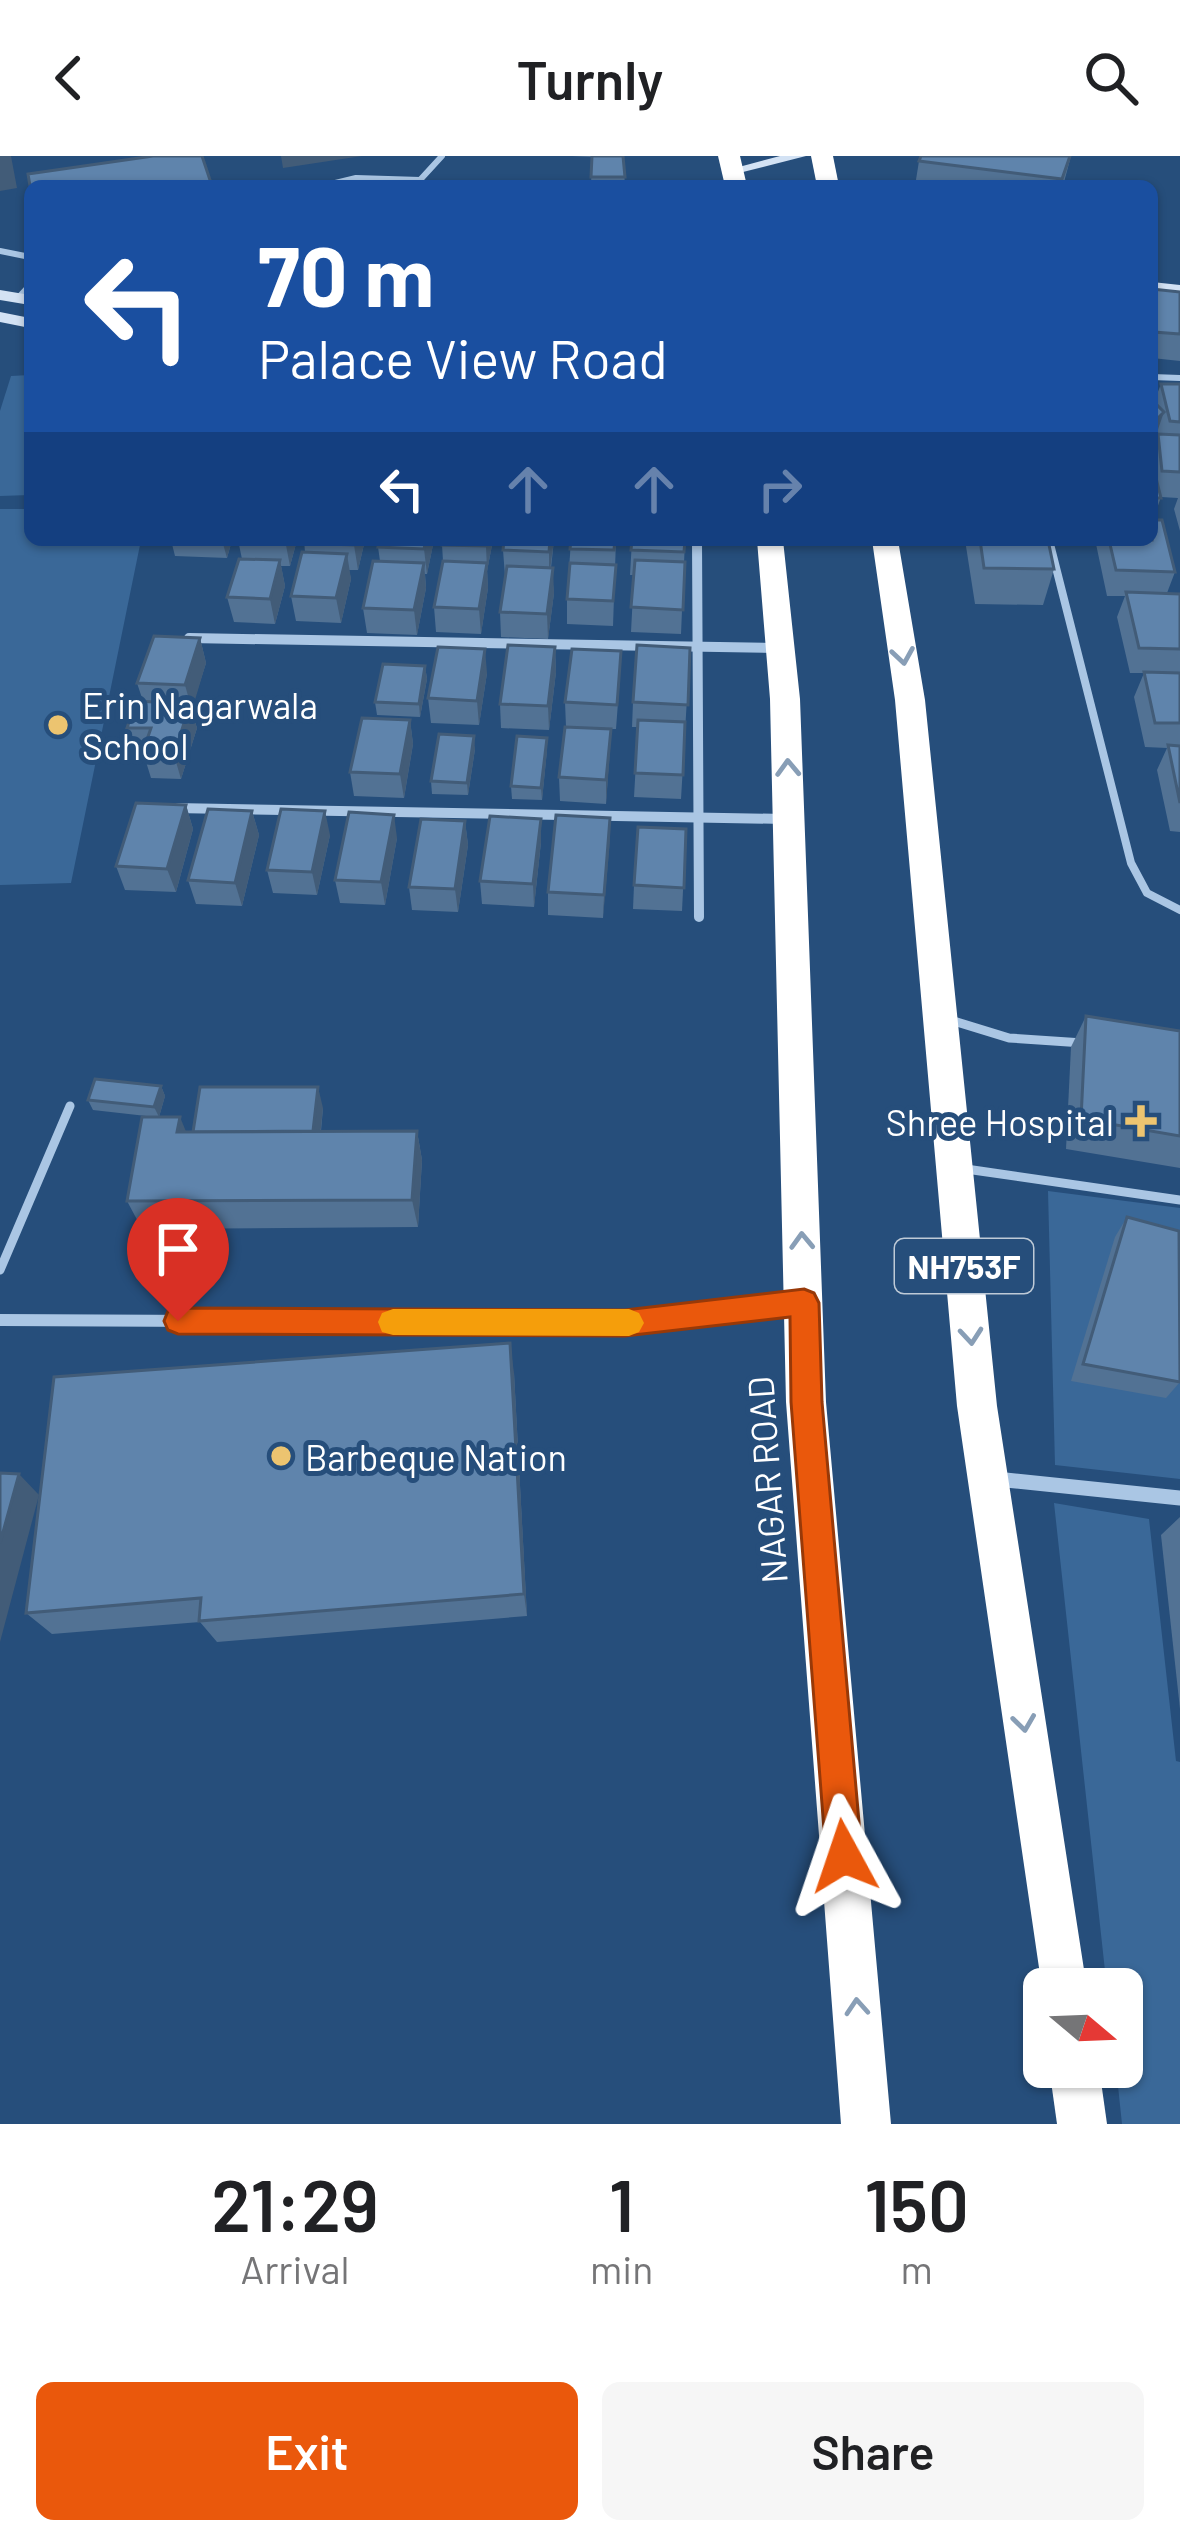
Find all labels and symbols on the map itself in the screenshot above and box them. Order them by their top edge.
one-way arrow [889,646,915,665]
place label: Erin Nagarwala School [82,683,318,767]
marker: Erin Nagarwala School [45,712,71,738]
one-way arrow [775,758,801,777]
place label: Shree Hospital [886,1100,1114,1143]
marker: Shree Hospital [1125,1105,1157,1137]
pin [127,1198,229,1321]
one-way arrow [790,1231,816,1250]
road number: NH753F [895,1239,1033,1293]
one-way arrow [958,1327,983,1346]
street label: NAGAR ROAD [737,1375,795,1585]
place label: Barbeque Nation [305,1435,567,1478]
marker: Barbeque Nation [268,1443,294,1469]
one-way arrow [1010,1712,1035,1732]
position arrow [781,1793,907,1919]
north arrow [1023,1968,1143,2088]
one-way arrow [844,1997,870,2016]

